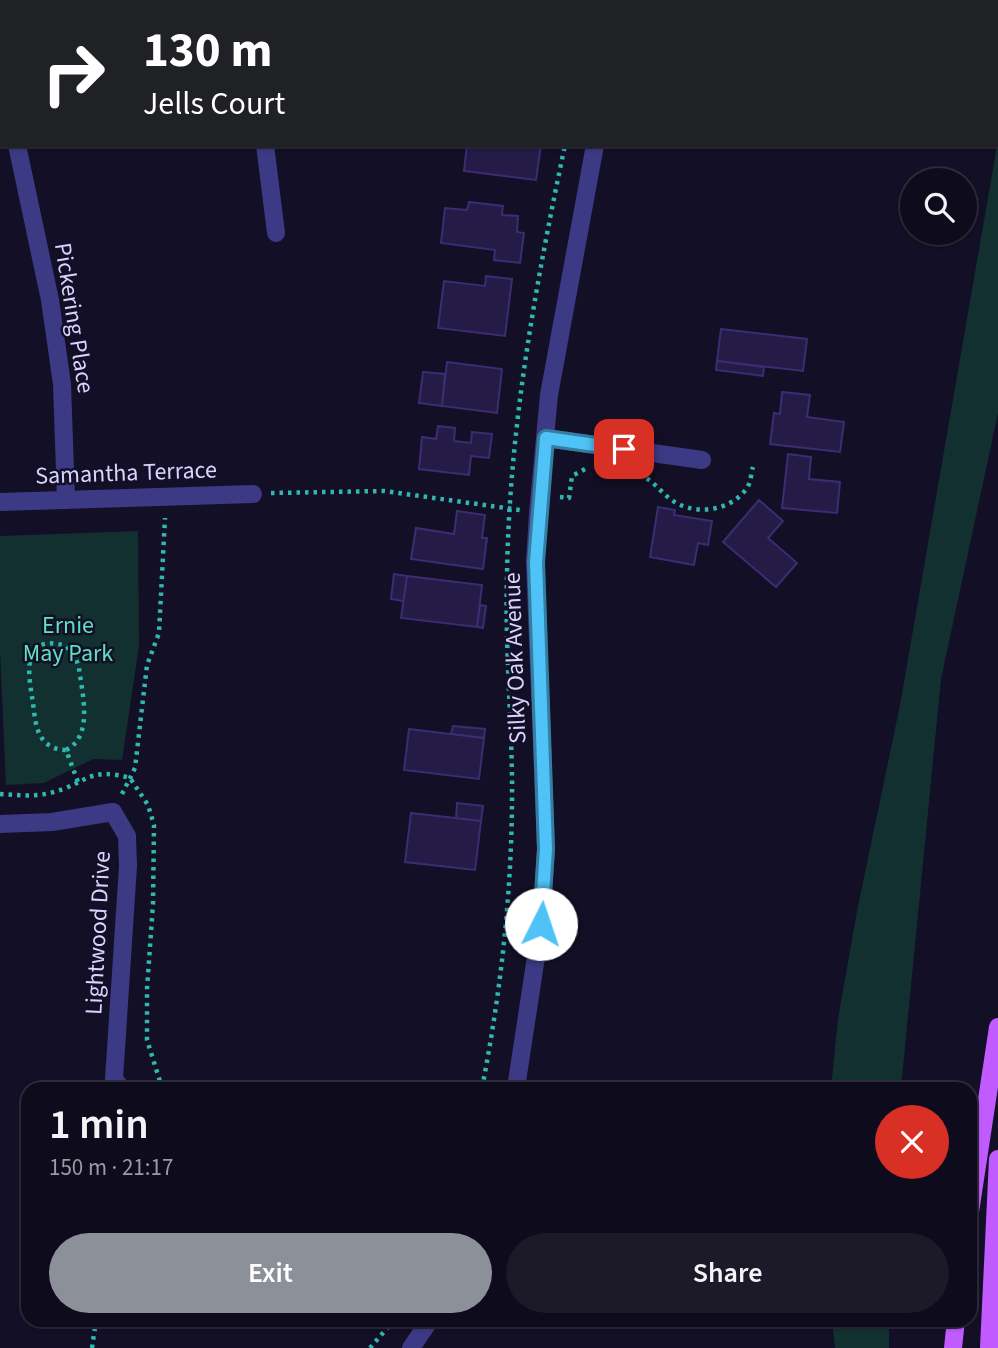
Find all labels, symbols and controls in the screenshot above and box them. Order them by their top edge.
text: 130 m [143,16,272,86]
icon: right [28,28,119,119]
text: Jells Court [143,81,285,127]
map controls [900,168,977,245]
button: search [900,168,977,245]
street label: Pickering Place [45,240,103,396]
pin [594,419,654,479]
icon: arrive [605,430,643,468]
street label: Samantha Terrace [35,452,217,494]
street label: Silky Oak Avenue [495,572,535,744]
park label: Ernie May Park [23,608,113,671]
street label: Lightwood Drive [76,850,120,1016]
position arrow [504,887,578,961]
text: 1 min [49,1095,149,1155]
button: close [875,1105,949,1179]
text: 150 m · 21:17 [49,1151,173,1184]
button: Exit [49,1233,492,1313]
button: Share [506,1233,949,1313]

